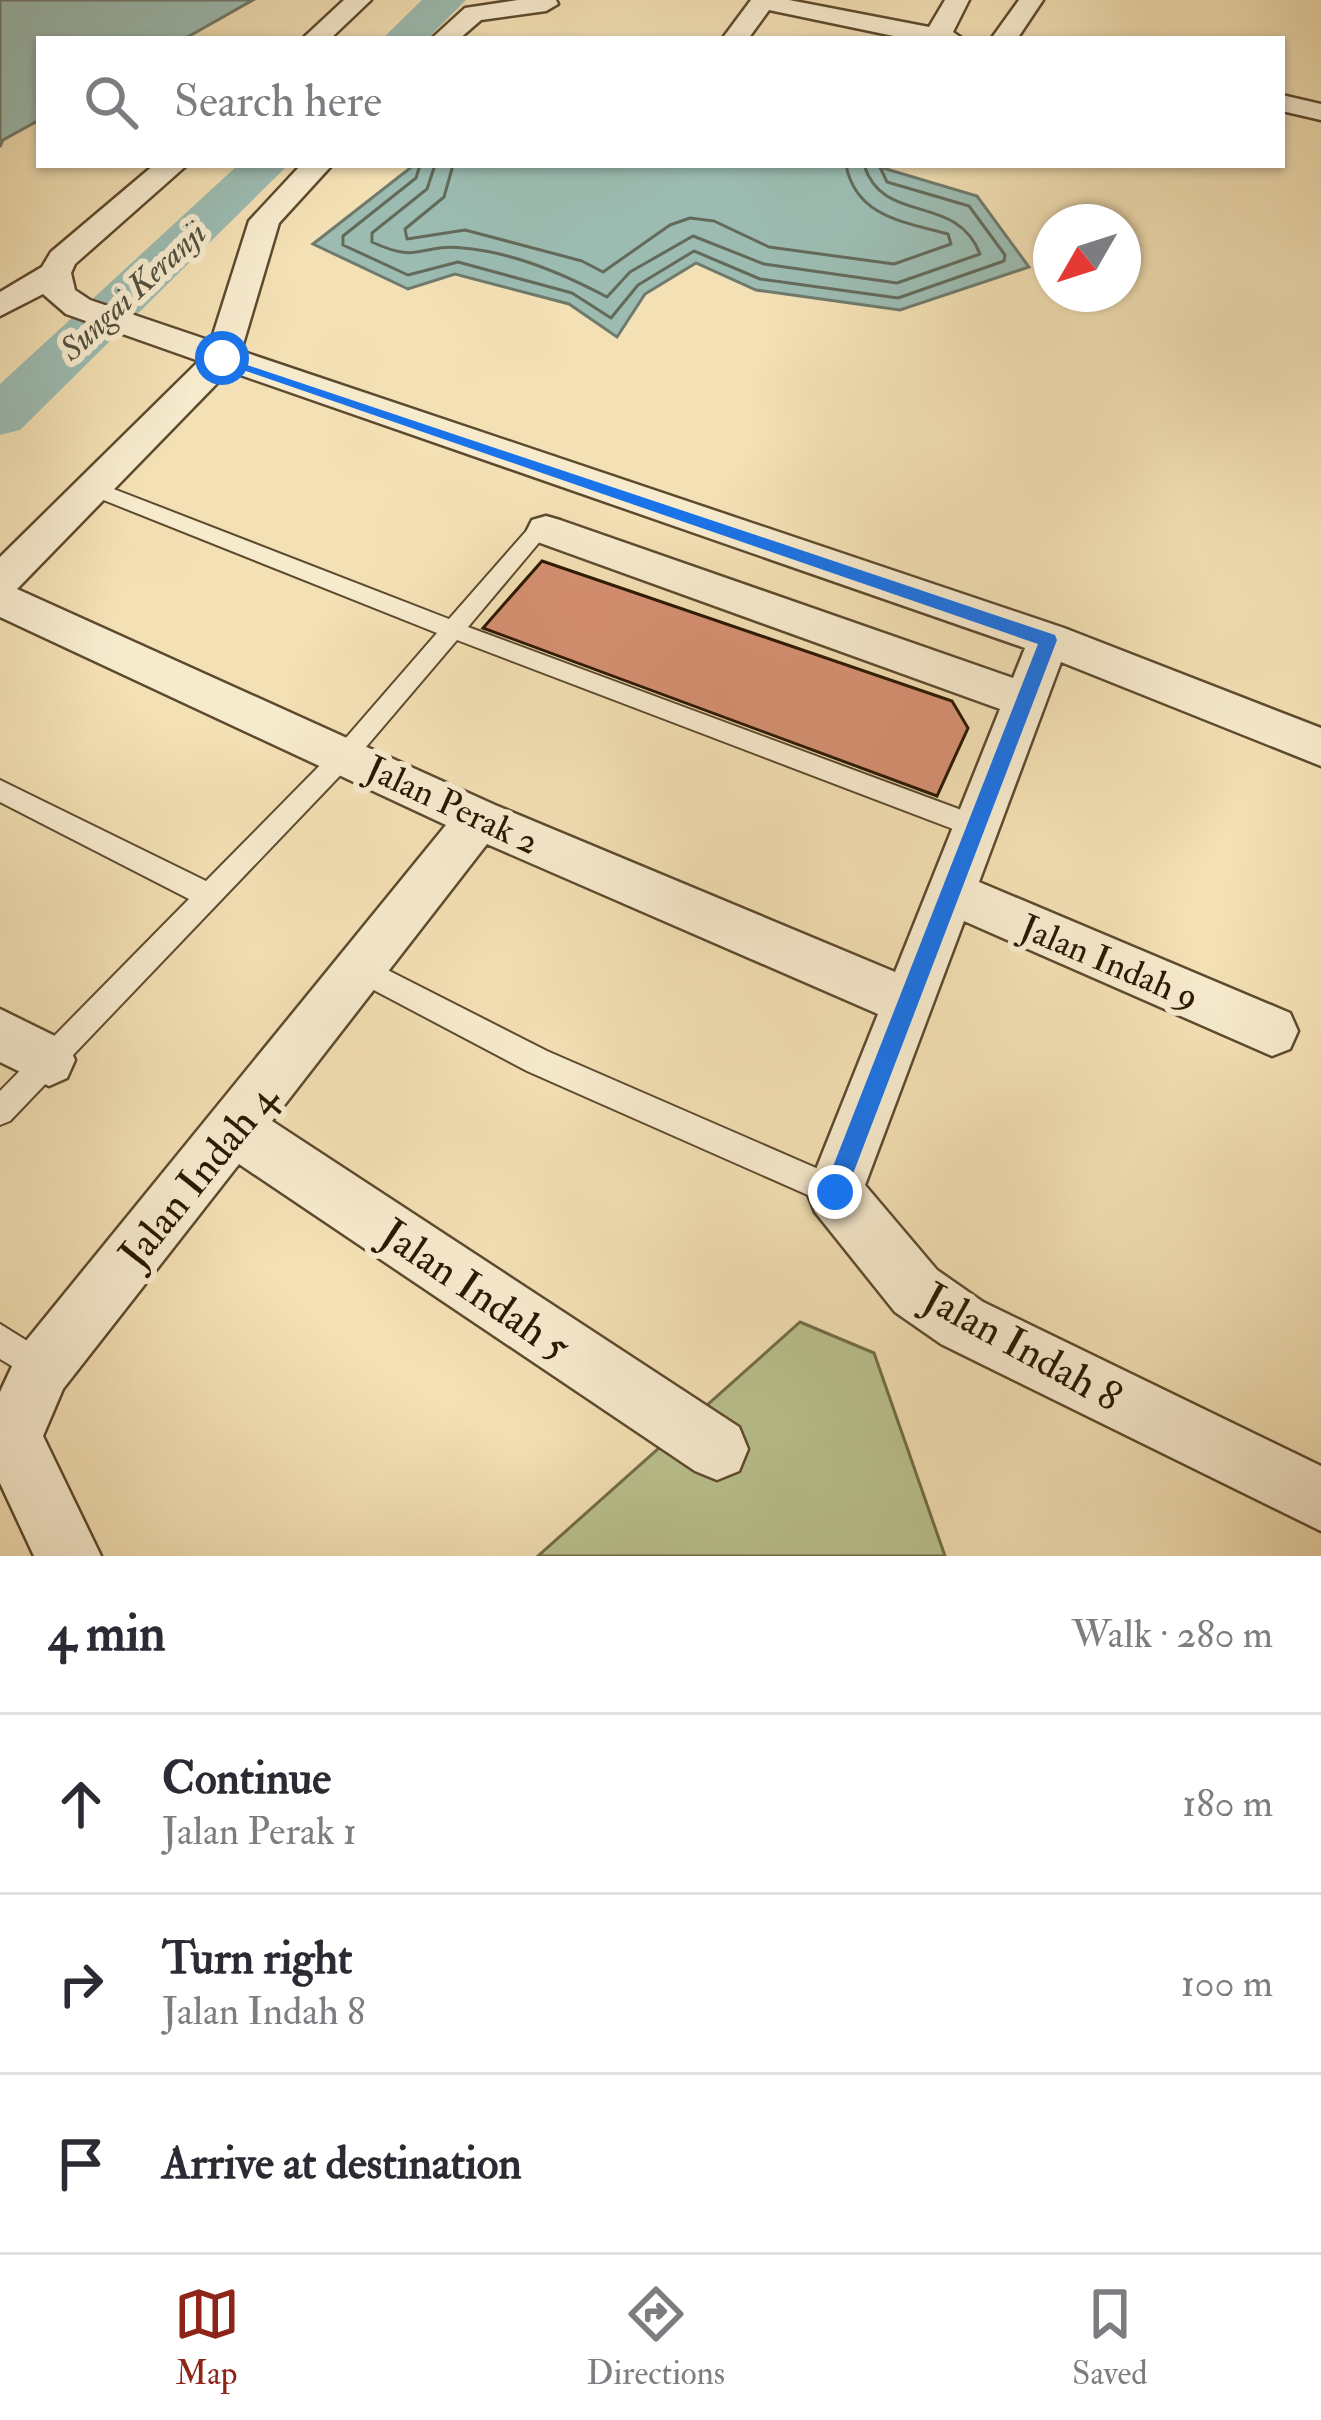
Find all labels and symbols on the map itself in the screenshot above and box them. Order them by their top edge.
north arrow [1033,204,1141,312]
water label: Sungai Keranji [50,213,215,370]
route start [195,331,249,385]
street label: Jalan Perak 2 [358,745,546,865]
street label: Jalan Indah 9 [1013,904,1205,1020]
street label: Jalan Indah 4 [108,1072,290,1280]
route end [808,1165,862,1219]
street label: Jalan Indah 5 [369,1208,580,1373]
street label: Jalan Indah 8 [913,1271,1130,1424]

